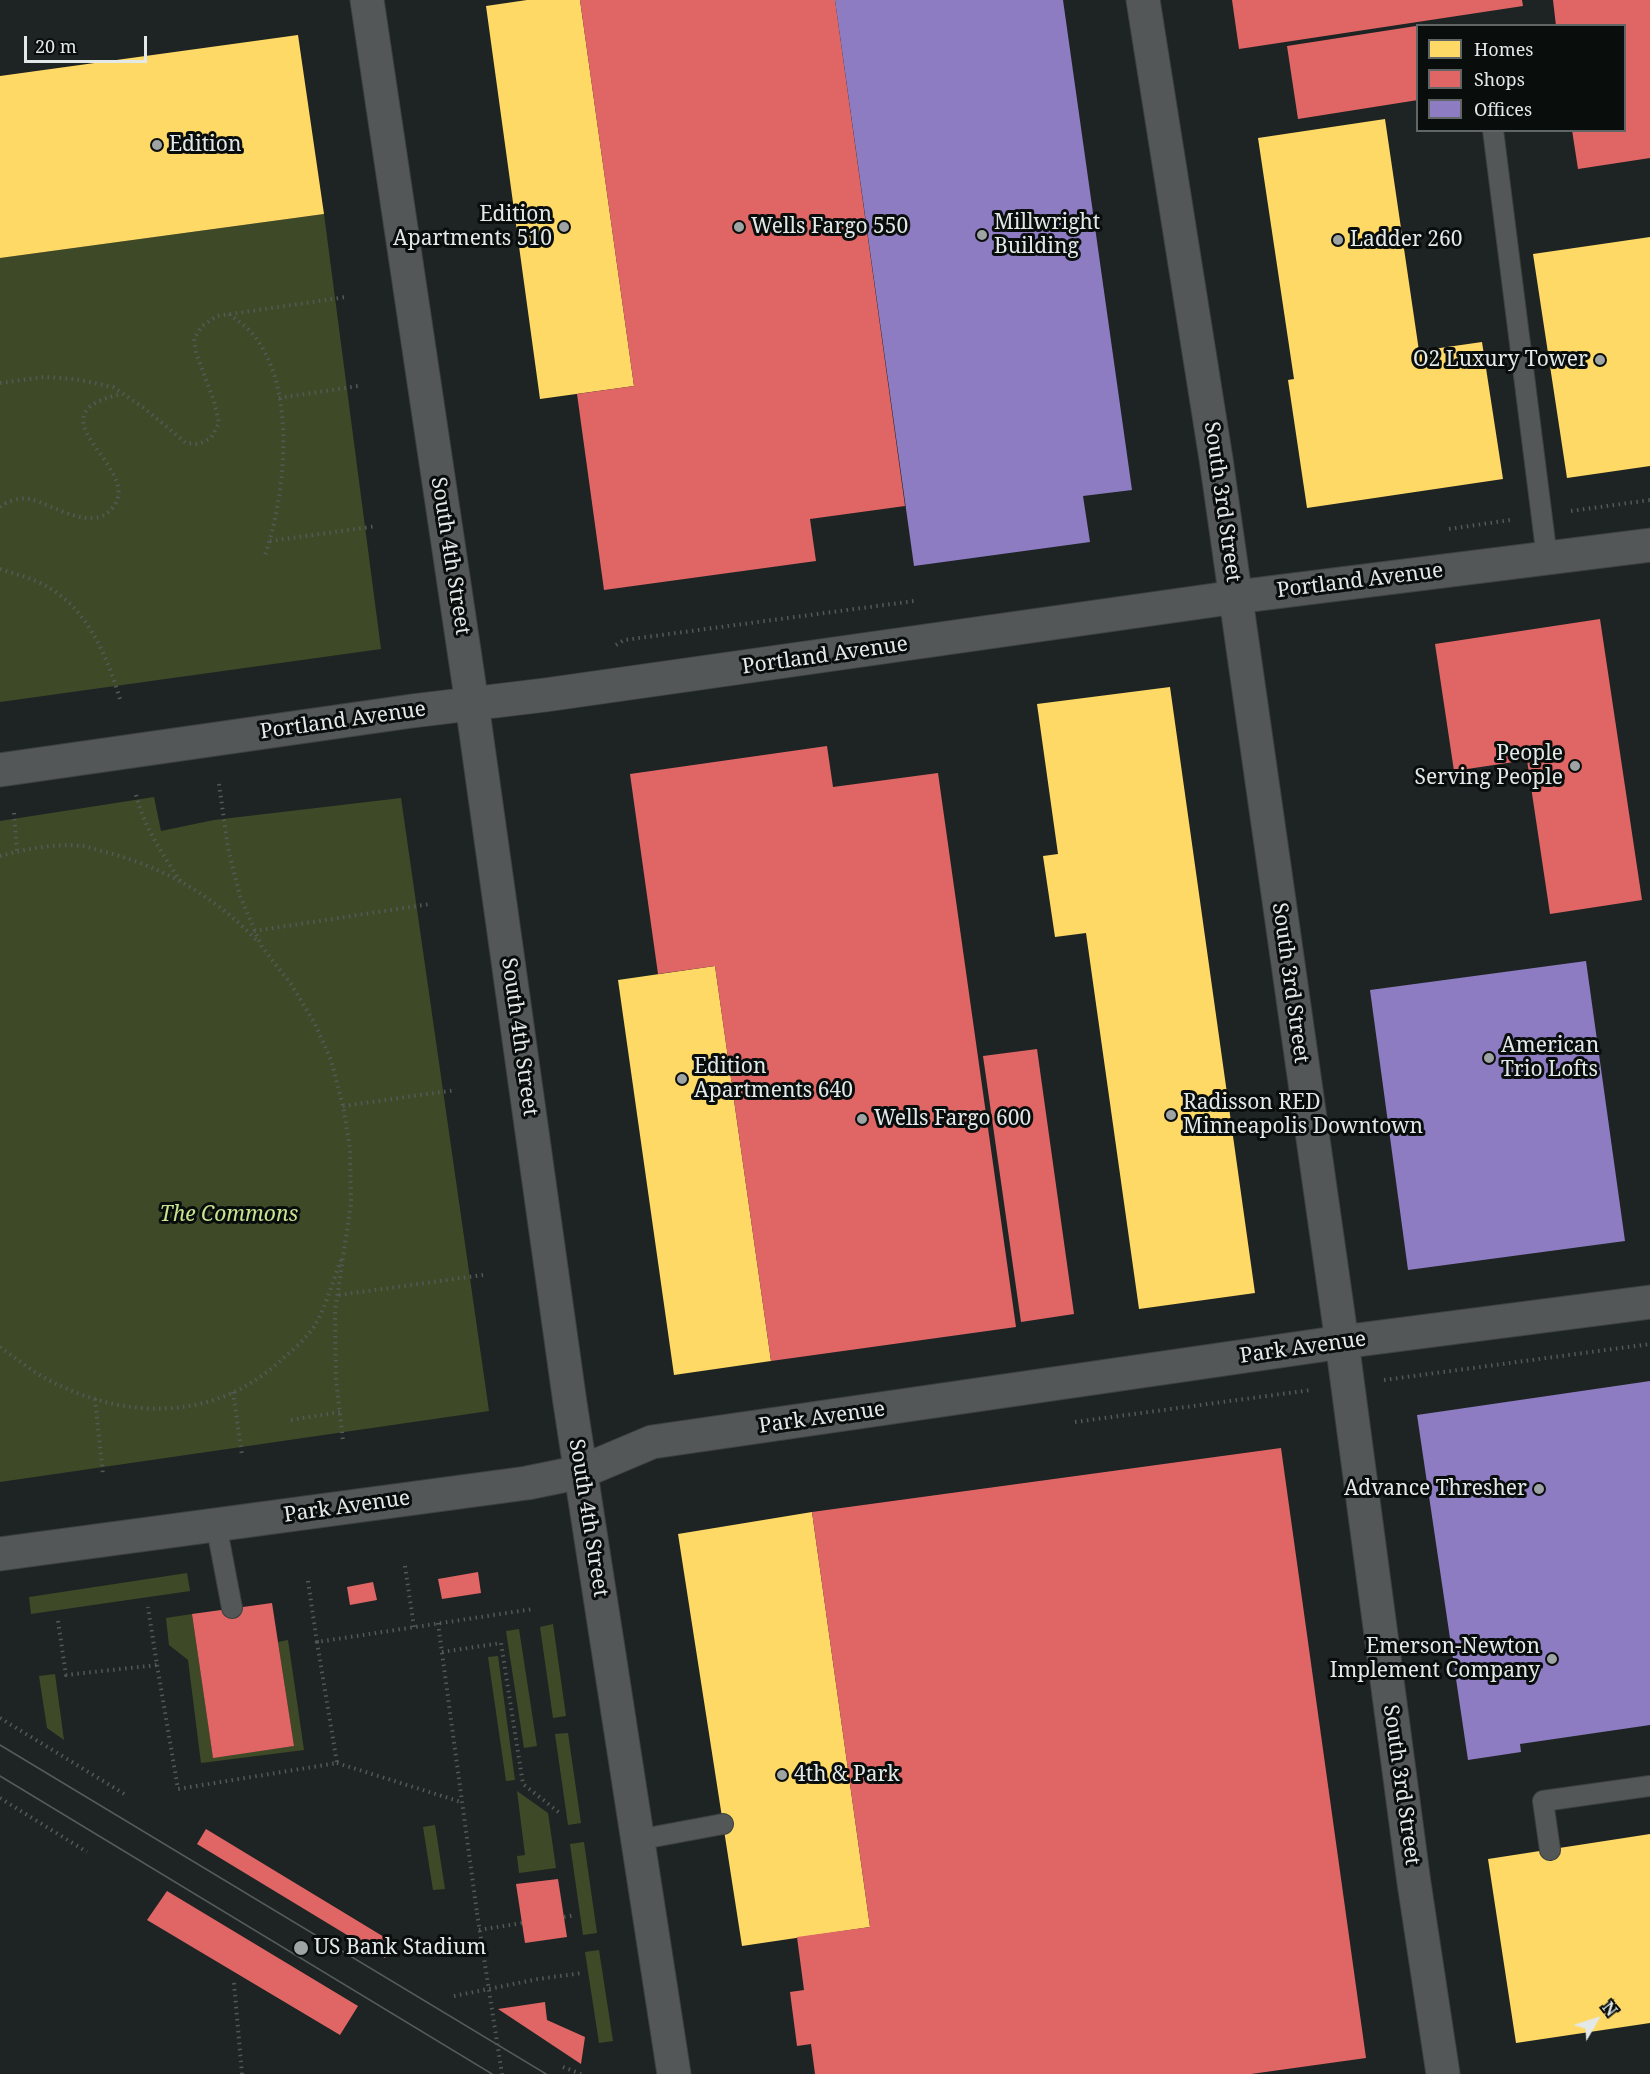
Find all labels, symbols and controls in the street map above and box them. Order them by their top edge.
scale bar [27,24,150,62]
legend [1416,24,1626,132]
text: 20 m [35,34,77,58]
text: Homes [1474,37,1533,61]
text: Shops [1474,67,1525,91]
text: Offices [1474,97,1532,121]
place label: Edition [169,132,241,158]
marker: Edition [150,138,164,152]
place label: Edition Apartments 510 [393,202,552,252]
place label: Millwright Building [994,210,1100,260]
place label: Wells Fargo 550 [751,214,908,240]
marker: Edition Apartments 510 [557,220,571,234]
marker: Wells Fargo 550 [732,220,746,234]
place label: Ladder 260 [1350,227,1462,253]
marker: Millwright Building [975,228,989,242]
marker: Ladder 260 [1331,233,1345,247]
place label: O2 Luxury Tower [1413,347,1588,373]
marker: O2 Luxury Tower [1593,353,1607,367]
street label: South 3rd Street [1198,420,1246,584]
street label: South 4th Street [425,475,475,637]
street label: Portland Avenue [1275,558,1445,604]
street label: Portland Avenue [740,632,910,680]
street label: Portland Avenue [258,697,428,745]
place label: People Serving People [1415,741,1563,791]
marker: People Serving People [1568,759,1582,773]
street label: South 3rd Street [1266,901,1314,1065]
street label: South 4th Street [495,956,543,1118]
place label: American Trio Lofts [1501,1033,1599,1083]
marker: American Trio Lofts [1482,1051,1496,1065]
place label: Edition Apartments 640 [694,1054,853,1104]
marker: Edition Apartments 640 [675,1072,689,1086]
place label: Radisson RED Minneapolis Downtown [1183,1090,1423,1140]
place label: Wells Fargo 600 [874,1106,1031,1132]
marker: Radisson RED Minneapolis Downtown [1164,1108,1178,1122]
marker: Wells Fargo 600 [855,1112,869,1126]
park label: The Commons [160,1202,298,1228]
street label: Park Avenue [1238,1327,1368,1369]
street label: Park Avenue [757,1397,887,1439]
street label: South 4th Street [563,1437,613,1599]
place label: Advance Thresher [1344,1476,1527,1502]
marker: Advance Thresher [1532,1482,1546,1496]
street label: Park Avenue [282,1486,412,1528]
place label: Emerson-Newton Implement Company [1330,1634,1540,1684]
marker: Emerson-Newton Implement Company [1545,1652,1559,1666]
street label: South 3rd Street [1377,1703,1425,1867]
place label: 4th & Park [794,1762,900,1788]
marker: 4th & Park [775,1768,789,1782]
place label: US Bank Stadium [314,1935,486,1961]
marker: US Bank Stadium [292,1939,310,1957]
north arrow [1566,1990,1626,2050]
text: N [1597,1997,1623,2020]

